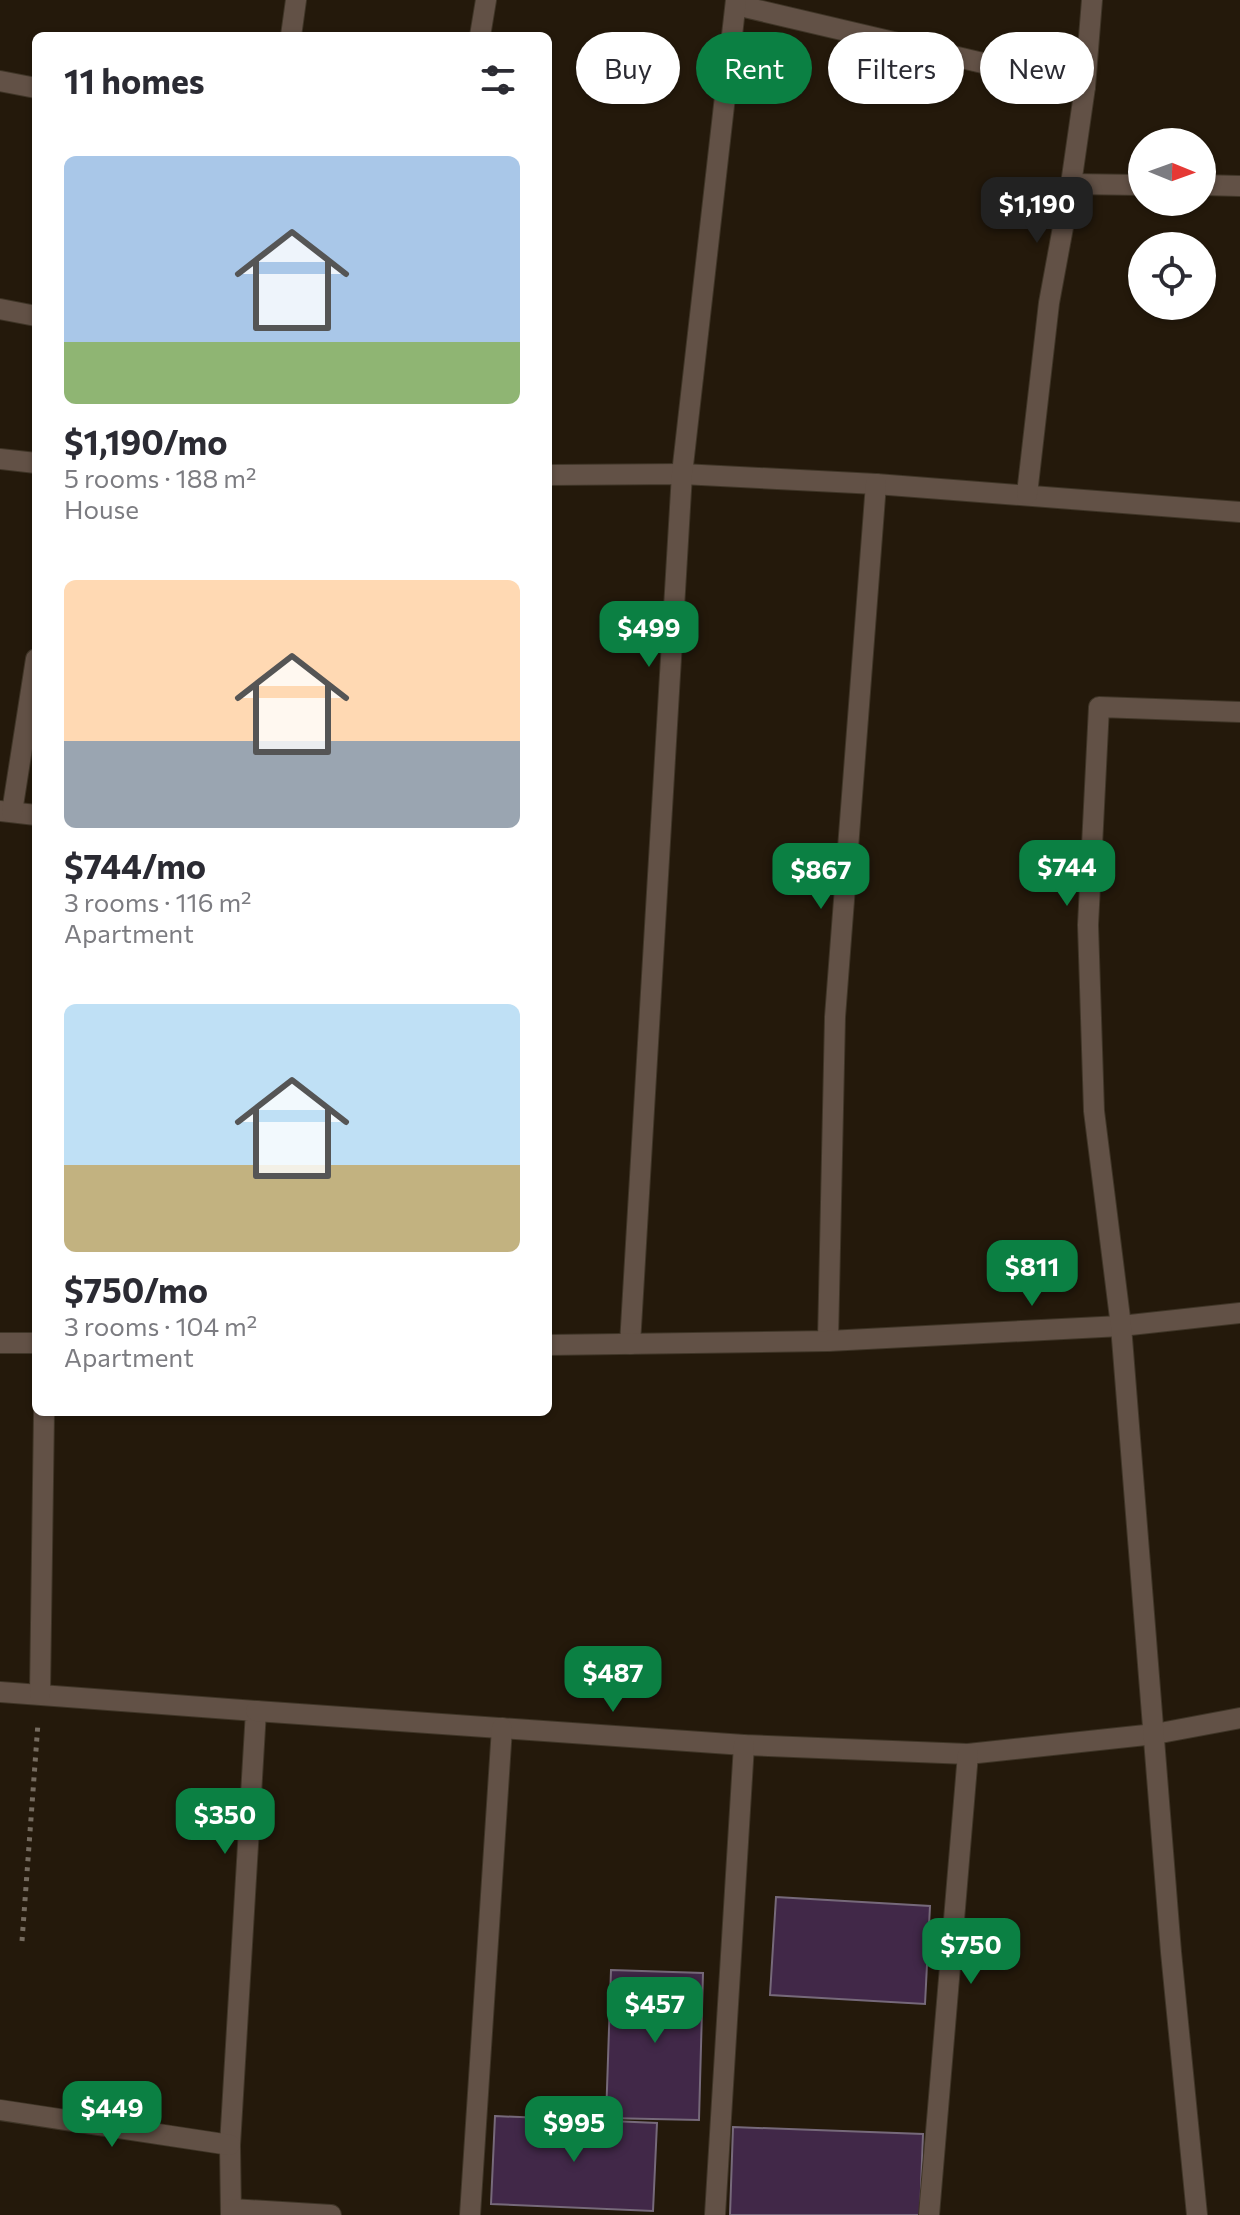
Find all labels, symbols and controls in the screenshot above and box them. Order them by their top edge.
chip: Buy [576,32,680,104]
chip: Rent [696,32,812,104]
chip: Filters [828,32,964,104]
chip: New [980,32,1094,104]
icon: filters [476,58,520,102]
text: 11 homes [64,59,205,101]
north arrow [1128,128,1216,216]
map controls [1128,128,1216,320]
pin: $1,190 [972,177,1102,245]
text: $1,190 [999,187,1075,218]
icon: home [220,208,364,352]
button: locate [1128,232,1216,320]
text: $1,190/mo [64,420,227,462]
text: 5 rooms · 188 m² [64,462,256,493]
text: House [64,493,139,524]
pin: $499 [602,601,696,669]
text: $499 [618,611,680,642]
icon: home [220,632,364,776]
pin: $744 [1020,840,1114,908]
pin: $867 [774,843,868,911]
text: $744/mo [64,844,206,886]
text: $744 [1037,850,1097,881]
text: $867 [790,853,852,884]
text: 3 rooms · 116 m² [64,886,252,917]
text: Apartment [64,917,194,948]
icon: home [220,1056,364,1200]
pin: $811 [985,1240,1079,1308]
text: $811 [1005,1250,1059,1281]
text: $750/mo [64,1268,208,1310]
text: 3 rooms · 104 m² [64,1310,257,1341]
text: Apartment [64,1341,194,1372]
pin: $487 [566,1646,660,1714]
text: $487 [582,1656,644,1687]
pin: $350 [178,1788,272,1856]
text: $350 [194,1798,256,1829]
pin: $750 [924,1918,1018,1986]
text: $750 [940,1928,1002,1959]
pin: $457 [608,1977,702,2045]
text: $457 [625,1987,685,2018]
pin: $449 [65,2081,159,2149]
text: $449 [81,2091,143,2122]
pin: $995 [527,2096,621,2164]
text: $995 [543,2106,605,2137]

